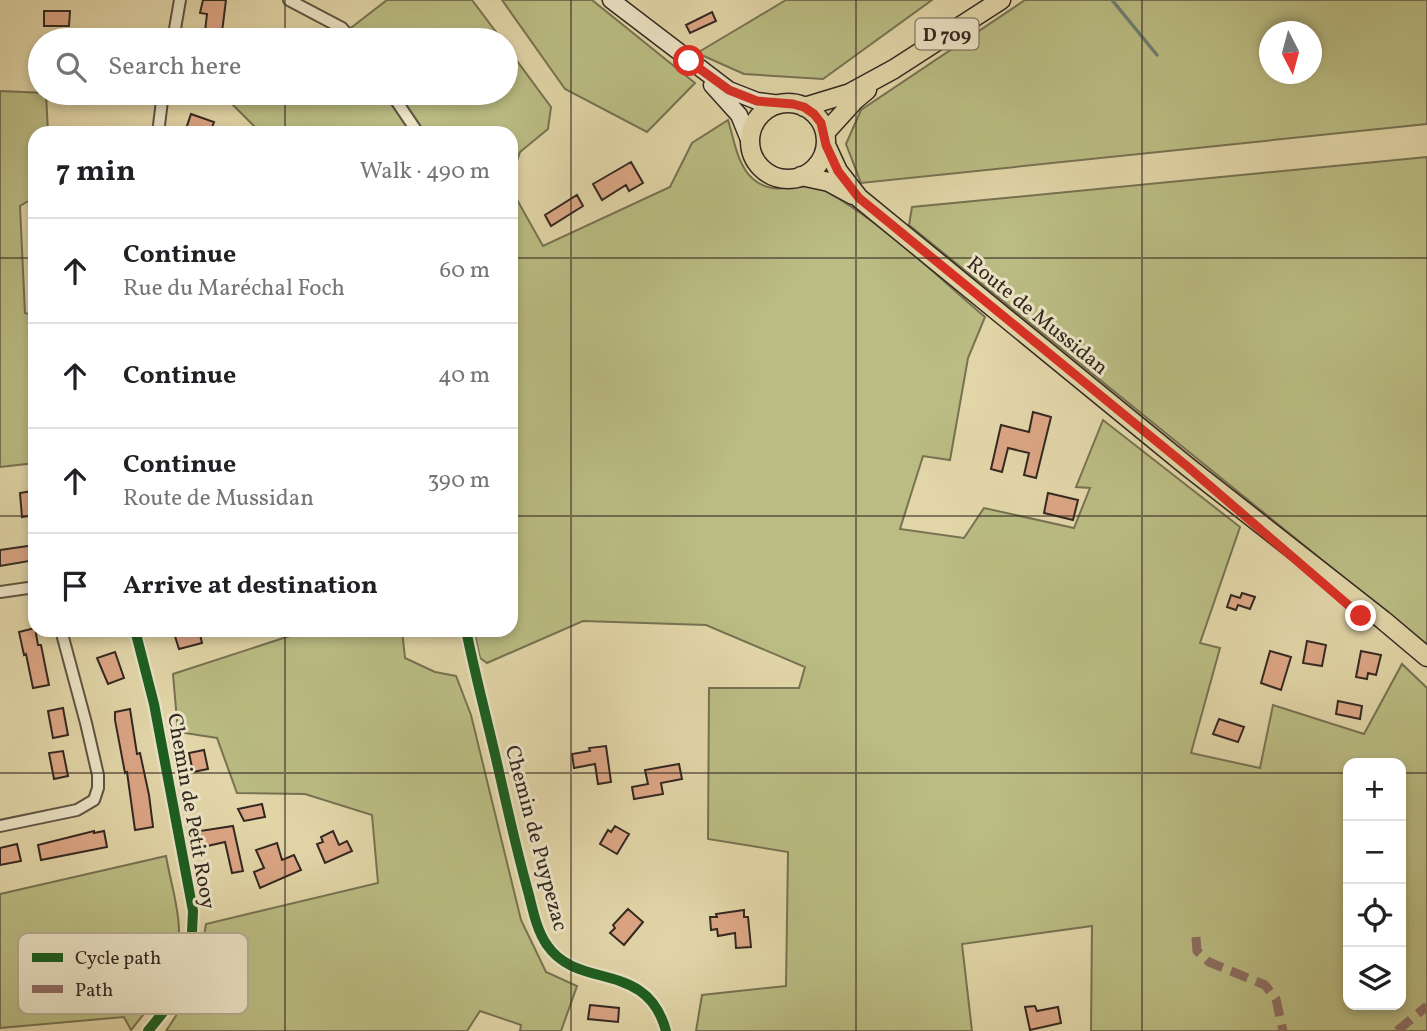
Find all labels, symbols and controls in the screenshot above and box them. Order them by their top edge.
road number: D 709 [916,18,978,50]
north arrow [1259,21,1322,84]
search box [28,28,518,105]
route start [673,45,704,76]
icon: search [52,48,90,86]
text: Search here [108,49,241,85]
text: 7 min [56,151,136,193]
text: Walk · 490 m [360,156,490,188]
text: Continue [123,237,236,273]
street label: Route de Mussidan [960,250,1114,382]
icon: ahead [56,252,94,290]
text: 60 m [440,255,490,287]
text: Rue du Maréchal Foch [123,273,345,305]
icon: ahead [56,357,94,395]
text: Continue [123,358,236,394]
text: 40 m [438,360,490,392]
text: Continue [123,447,236,483]
icon: ahead [56,462,94,500]
text: 390 m [427,465,490,497]
text: Route de Mussidan [123,483,314,515]
icon: arrive [56,567,94,605]
text: Arrive at destination [123,568,378,604]
route end [1345,600,1376,631]
street label: Chemin de Petit Rooy [159,711,222,912]
street label: Chemin de Puypezac [497,742,574,934]
map controls [1343,758,1406,1010]
button: + [1343,758,1406,821]
button: − [1343,821,1406,884]
button: locate [1343,884,1406,947]
legend [18,933,248,1014]
text: Cycle path [75,946,161,972]
button: layers [1343,947,1406,1010]
text: Path [75,978,113,1004]

